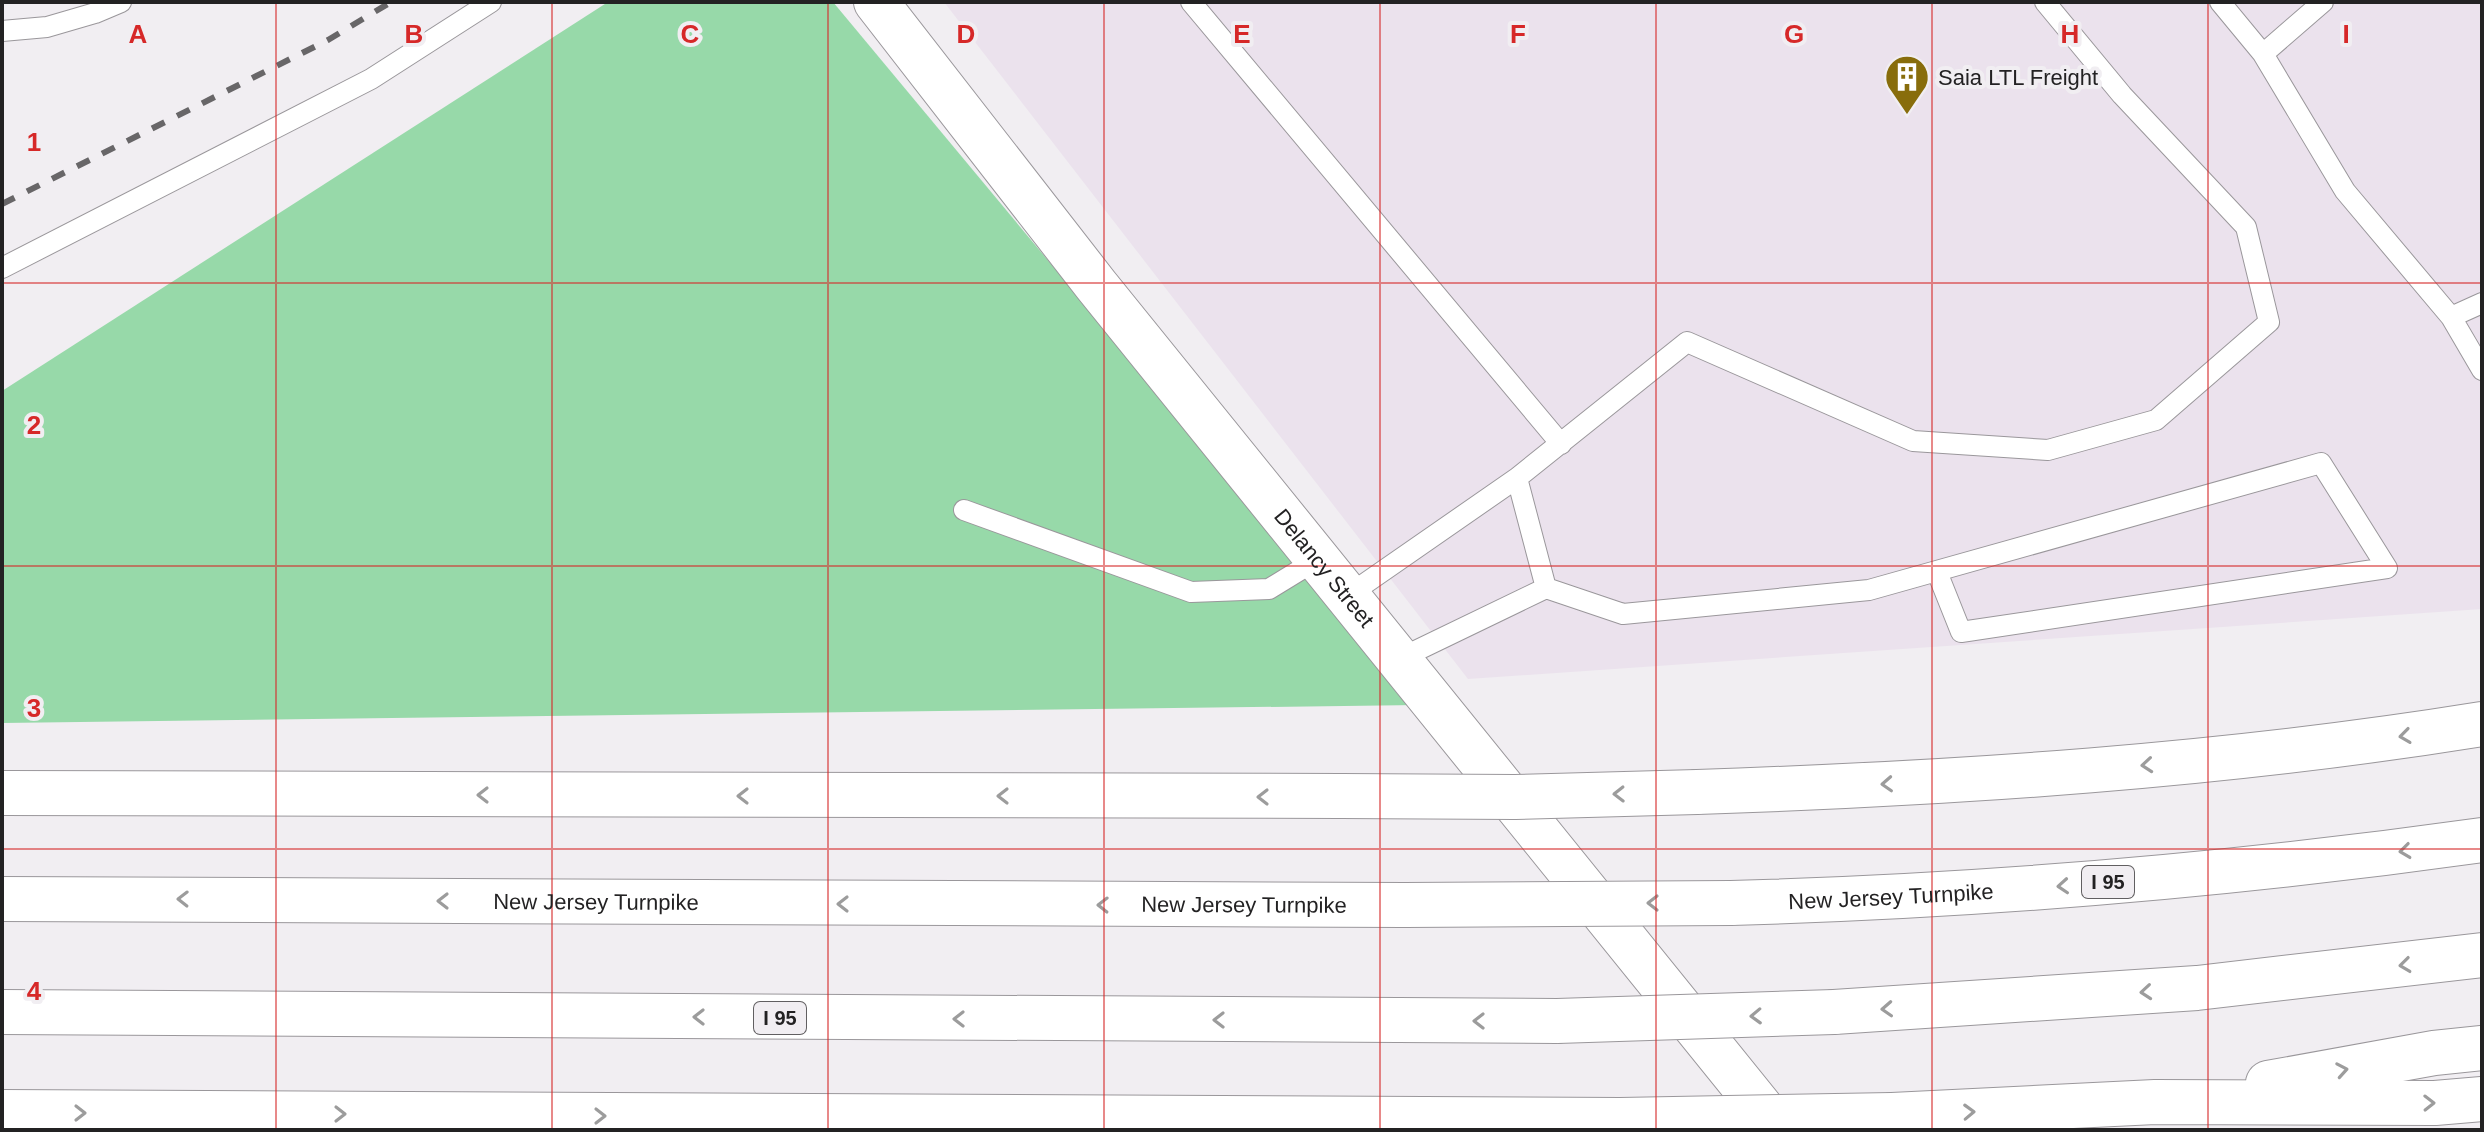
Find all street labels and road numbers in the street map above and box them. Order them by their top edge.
street label: Delancy Street [1269,504,1379,632]
road number: I 95 [2082,866,2134,898]
street label: New Jersey Turnpike [1788,879,1994,914]
street label: New Jersey Turnpike [493,889,699,915]
street label: New Jersey Turnpike [1141,892,1347,918]
road number: I 95 [754,1002,806,1034]

